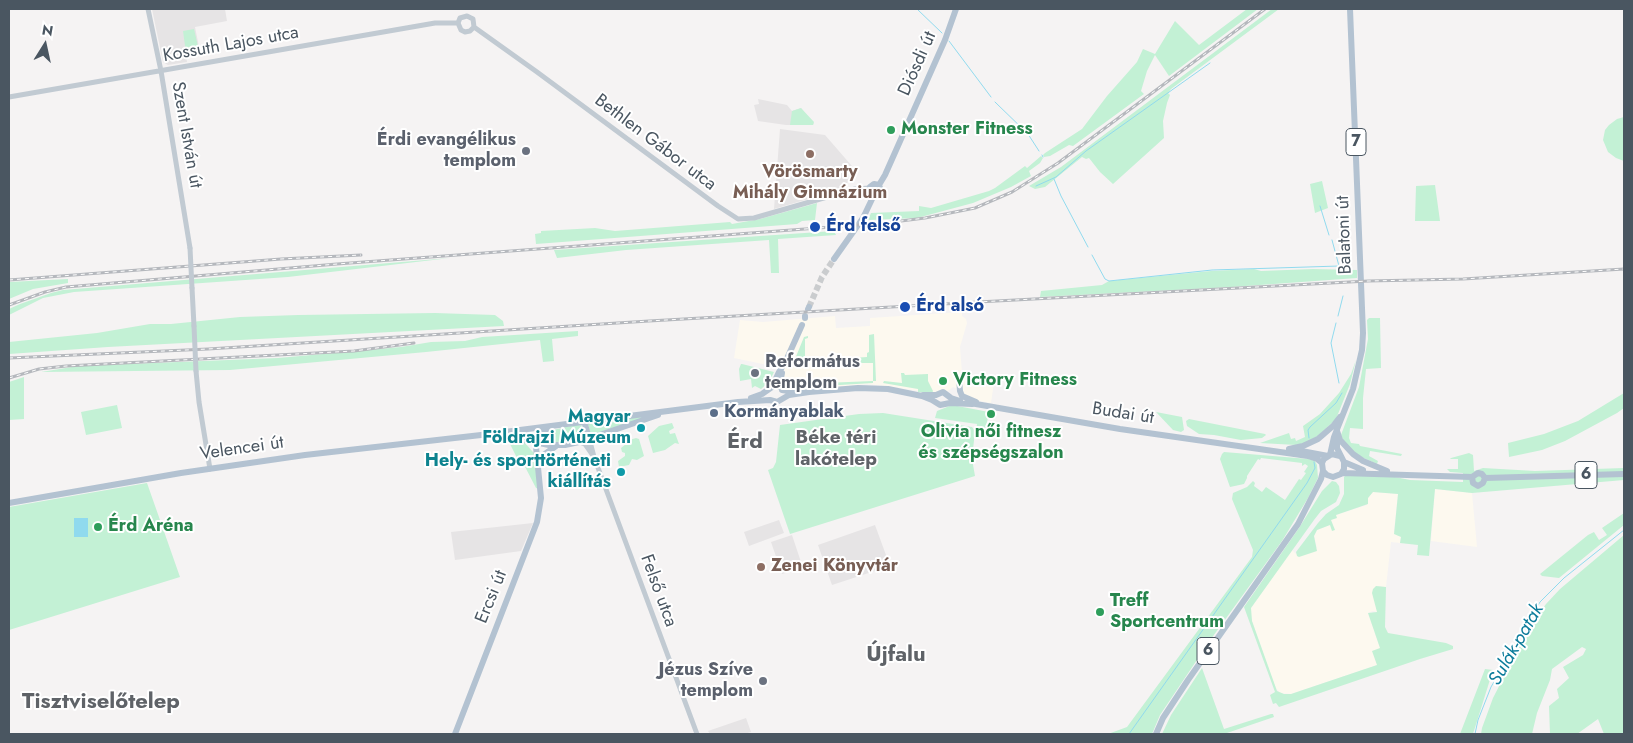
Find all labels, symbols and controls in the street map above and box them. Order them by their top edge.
text: N [40,19,55,41]
north arrow [20,20,70,70]
street label: Kossuth Lajos utca [161,22,301,68]
street label: Diósdi út [894,28,942,100]
street label: Szent István út [166,80,206,190]
street label: Bethlen Gábor utca [590,90,720,196]
place label: Monster Fitness [901,119,1033,141]
marker: Monster Fitness [885,124,897,136]
road number: 7 [1346,128,1366,156]
place label: Érdi evangélikus templom [377,130,516,172]
marker: Érdi evangélikus templom [520,145,532,157]
marker: Vörösmarty Mihály Gimnázium [804,148,816,160]
place label: Vörösmarty Mihály Gimnázium [733,162,887,204]
street label: Balatoni út [1333,195,1357,275]
place label: Érd felső [826,216,901,238]
marker: Érd felső [808,220,822,234]
place label: Érd alsó [916,296,984,318]
marker: Érd alsó [898,300,912,314]
place label: Református templom [765,352,860,394]
marker: Református templom [749,367,761,379]
place label: Victory Fitness [953,370,1077,392]
marker: Victory Fitness [937,375,949,387]
street label: Budai út [1091,398,1155,430]
place label: Kormányablak [724,402,844,424]
place label: Magyar Földrajzi Múzeum [482,407,631,449]
marker: Kormányablak [708,407,720,419]
marker: Olivia női fitnesz és szépségszalon [985,408,997,420]
marker: Magyar Földrajzi Múzeum [635,422,647,434]
place label: Olivia női fitnesz és szépségszalon [918,422,1064,464]
district label: Béke téri lakótelep [795,427,877,471]
district label: Érd [727,430,763,456]
street label: Velencei út [199,432,285,466]
place label: Hely- és sporttörténeti kiállítás [425,451,611,494]
road number: 6 [1575,462,1597,488]
marker: Hely- és sporttörténeti kiállítás [615,466,627,478]
place label: Érd Aréna [108,516,193,538]
marker: Érd Aréna [92,521,104,533]
street label: Felső utca [635,552,681,630]
place label: Zenei Könyvtár [771,556,898,578]
marker: Zenei Könyvtár [755,561,767,573]
street label: Ercsi út [472,567,512,627]
place label: Treff Sportcentrum [1110,591,1224,634]
water label: Sulák-patak [1484,600,1550,690]
marker: Treff Sportcentrum [1094,606,1106,618]
road number: 6 [1197,637,1219,664]
district label: Újfalu [866,643,926,669]
place label: Jézus Szíve templom [658,660,753,702]
marker: Jézus Szíve templom [757,675,769,687]
district label: Tisztviselőtelep [22,690,180,716]

